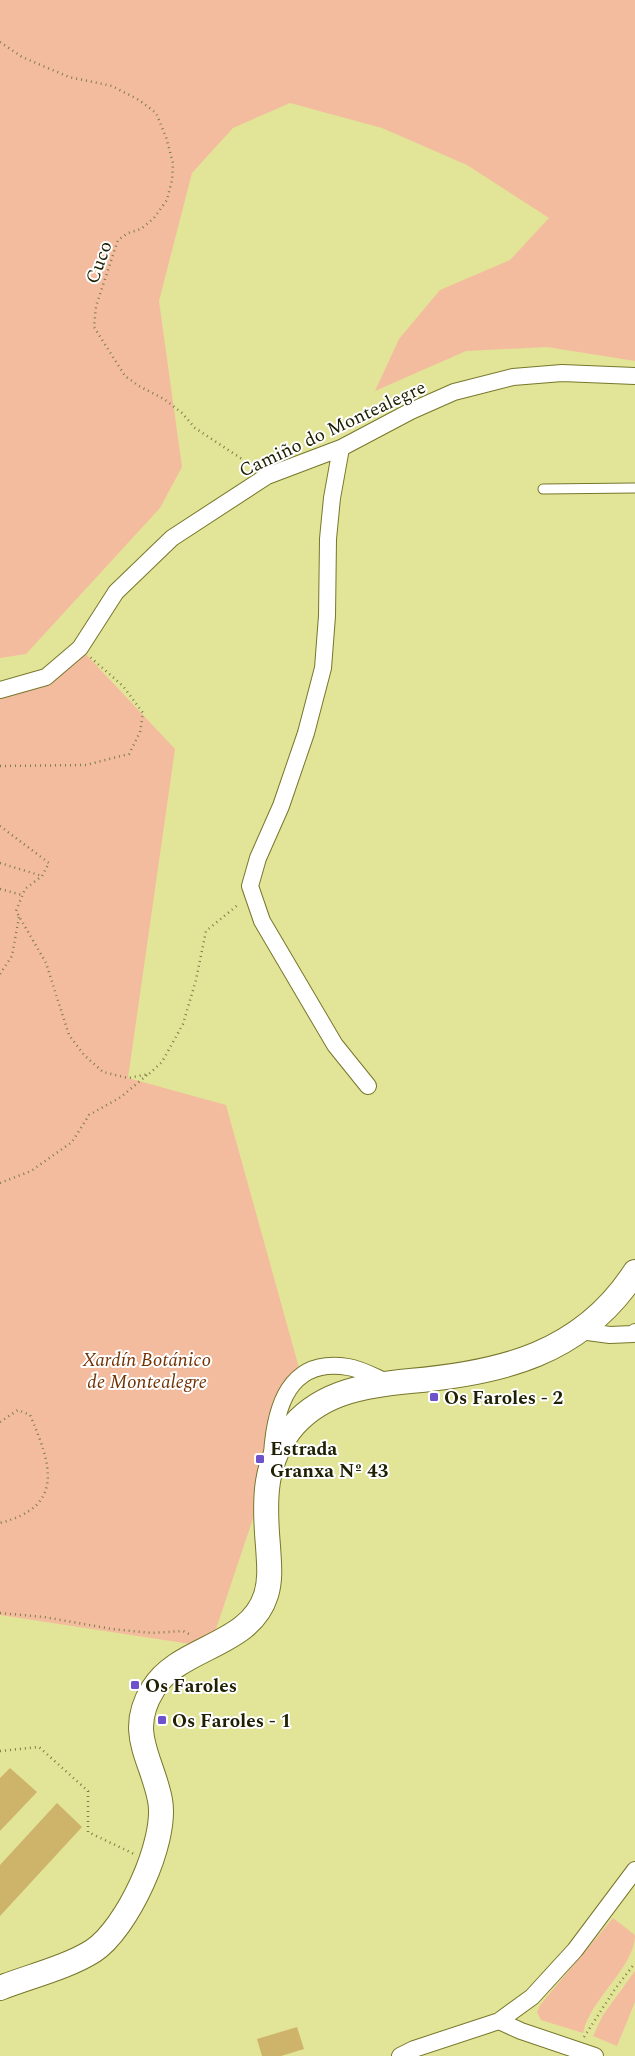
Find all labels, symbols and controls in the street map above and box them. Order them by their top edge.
street label: Cuco [78,237,121,288]
street label: Camiño do Montealegre [234,373,431,485]
park label: Xardín Botánico de Montealegre [82,1346,211,1397]
place label: Os Faroles - 2 [444,1384,563,1413]
marker: Os Faroles - 2 [428,1391,440,1403]
place label: Estrada Granxa Nº 43 [270,1435,389,1486]
marker: Estrada Granxa Nº 43 [254,1453,266,1465]
place label: Os Faroles [145,1672,237,1701]
marker: Os Faroles [129,1679,141,1691]
place label: Os Faroles - 1 [172,1707,291,1736]
marker: Os Faroles - 1 [156,1714,168,1726]

